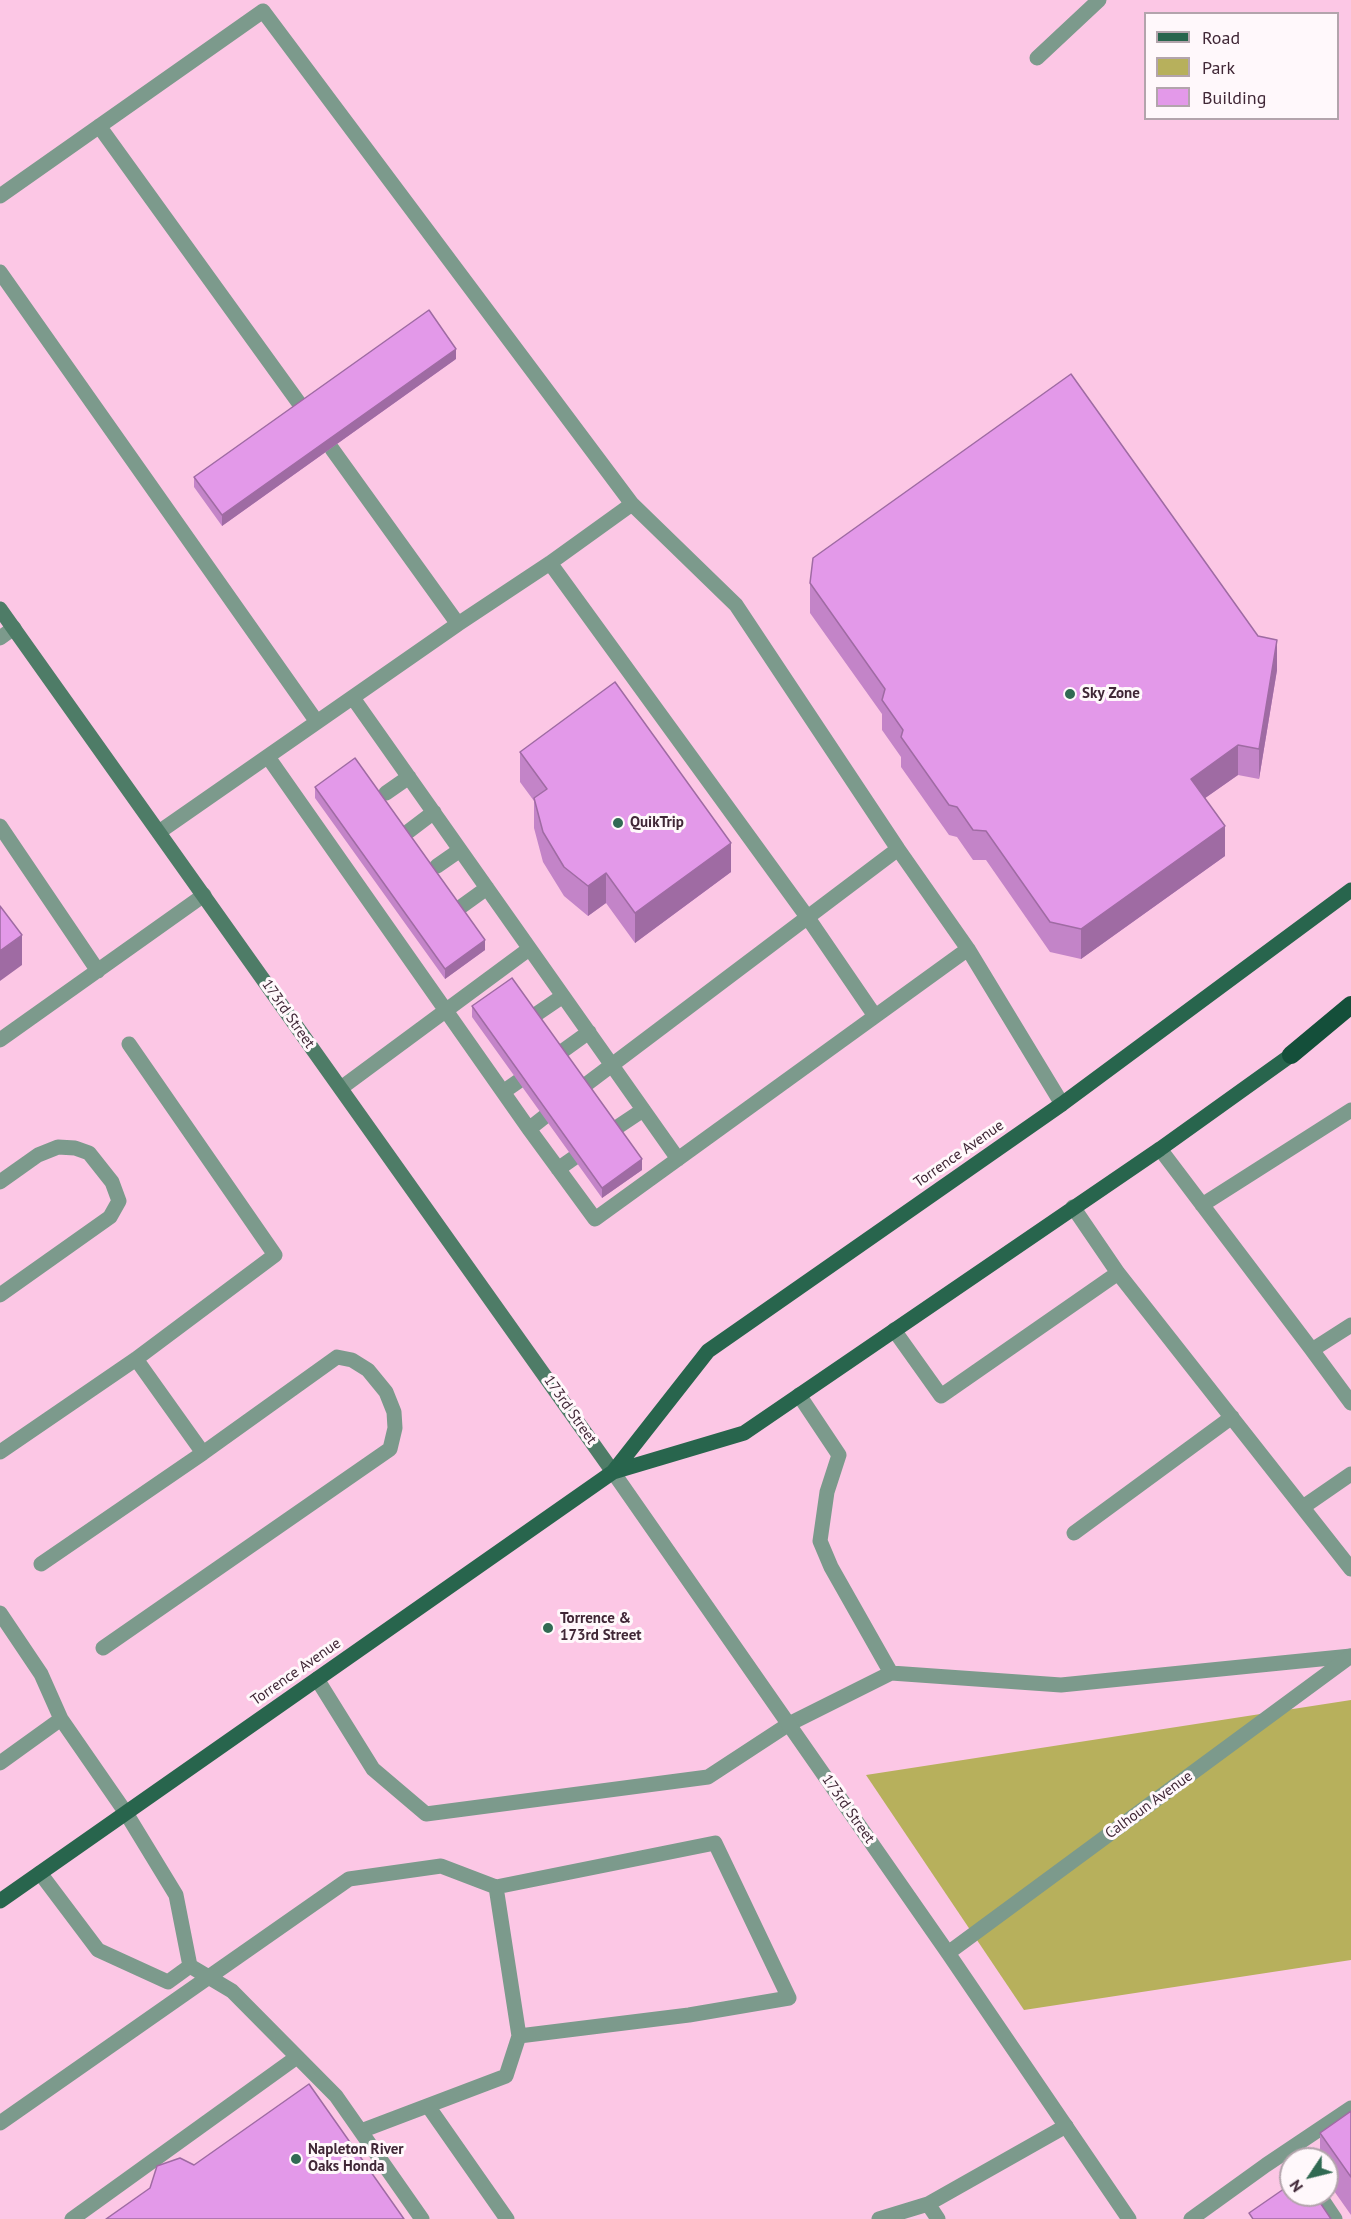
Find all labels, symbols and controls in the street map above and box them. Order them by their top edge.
legend [1144,12,1339,120]
text: Road [1202,26,1240,49]
text: Park [1202,56,1235,79]
text: Building [1202,86,1266,109]
place label: Sky Zone [1082,685,1140,703]
marker: Sky Zone [1063,687,1077,701]
place label: QuikTrip [630,814,684,832]
marker: QuikTrip [611,816,625,830]
street label: 173rd Street [258,976,318,1052]
street label: Torrence Avenue [911,1116,1007,1192]
street label: 173rd Street [540,1372,600,1448]
place label: Torrence & 173rd Street [560,1610,642,1645]
marker: Torrence & 173rd Street [541,1621,555,1635]
street label: Torrence Avenue [248,1634,344,1710]
street label: Calhoun Avenue [1102,1767,1196,1843]
street label: 173rd Street [818,1771,878,1847]
place label: Napleton River Oaks Honda [308,2141,404,2176]
north arrow [1279,2147,1339,2207]
marker: Napleton River Oaks Honda [289,2152,303,2166]
text: N [1285,2176,1307,2196]

